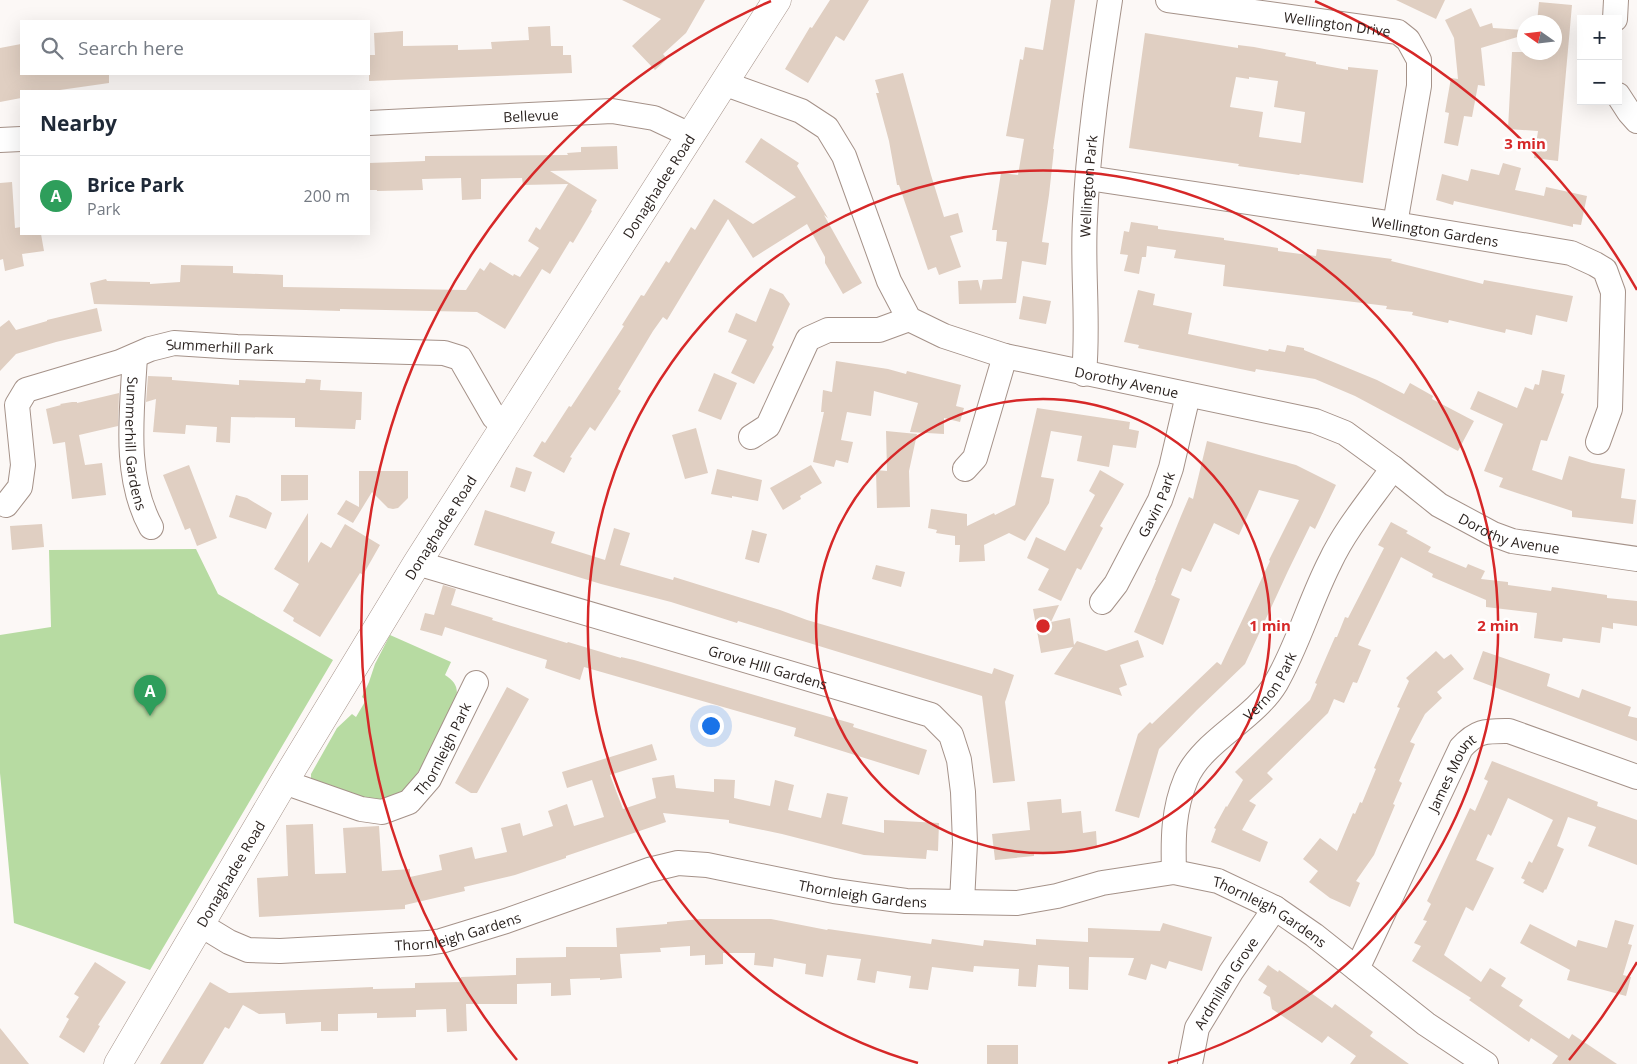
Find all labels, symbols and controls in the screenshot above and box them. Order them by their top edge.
street label: Wellington Drive [1283,7,1392,40]
north arrow [1517,15,1562,60]
map controls [1577,15,1622,105]
button: + [1577,15,1622,60]
search box [20,20,370,75]
icon: search [38,34,66,62]
text: Search here [78,35,184,61]
button: − [1577,60,1622,105]
street label: Bellevue [503,104,559,126]
text: Nearby [40,109,117,137]
street label: Donaghadee Road [618,130,699,242]
street label: Wellington Park [1075,133,1101,238]
text: 3 min [1504,133,1546,153]
text: Brice Park [87,172,184,198]
text: A [50,185,62,207]
text: 200 m [304,185,350,207]
text: Park [87,198,120,220]
street label: Wellington Gardens [1370,211,1500,250]
street label: Summerhill Park [164,333,274,358]
street label: Dorothy Avenue [1073,361,1181,402]
street label: Summerhill Gardens [122,376,152,513]
street label: Gavin Park [1133,469,1179,540]
street label: Donaghadee Road [400,471,480,583]
street label: Dorothy Avenue [1456,508,1561,557]
text: 1 min [1249,615,1291,635]
text: 2 min [1477,615,1519,635]
centre of rings [1034,617,1052,635]
street label: Grove HIll Gardens [706,640,830,693]
street label: Vernon Park [1239,648,1300,724]
pin: A [134,675,166,716]
street label: Thornleigh Park [410,698,475,799]
your location [698,713,724,739]
street label: James Mount [1422,729,1479,816]
street label: Donaghadee Road [191,817,269,930]
street label: Thornleigh Gardens [1212,871,1331,951]
street label: Thornleigh Gardens [797,875,927,911]
street label: Thornleigh Gardens [394,907,524,954]
street label: Ardmillan Grove [1189,933,1262,1033]

